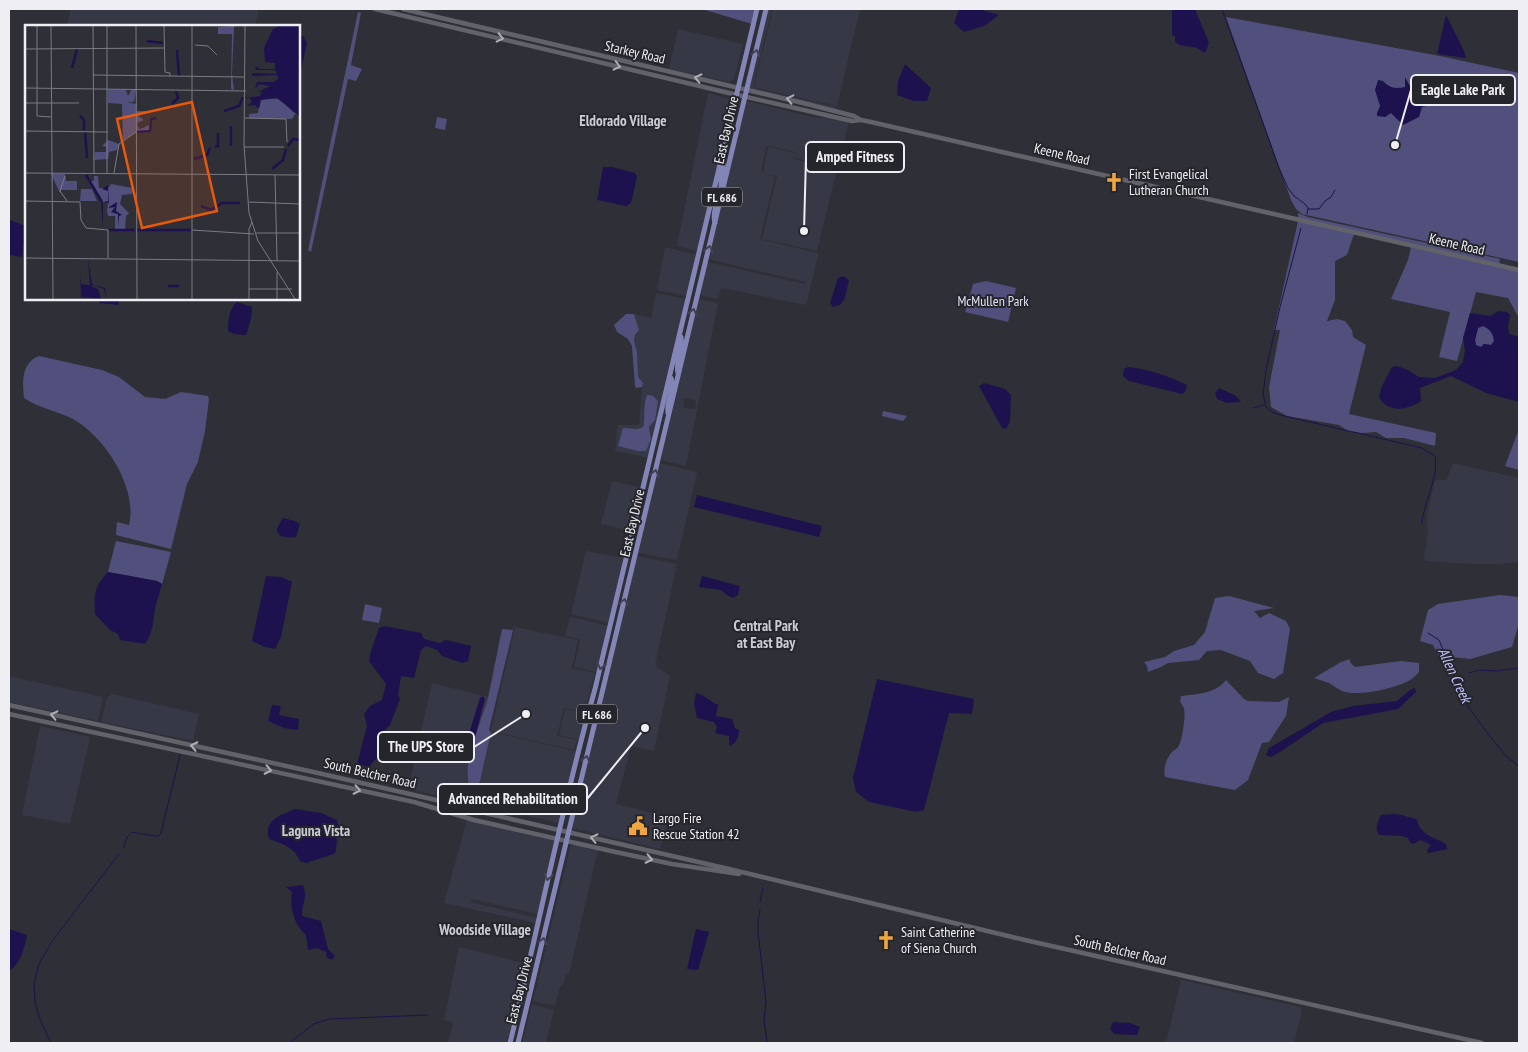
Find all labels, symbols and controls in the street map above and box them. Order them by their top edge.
inset map [25,25,300,300]
one-way arrow [495,32,504,43]
street label: Starkey Road [603,36,667,68]
one-way arrow [750,48,761,57]
one-way arrow [612,60,621,71]
one-way arrow [693,73,702,84]
callout: Eagle Lake Park [1411,75,1515,105]
text: Eagle Lake Park [1421,80,1506,99]
street label: East Bay Drive [710,94,743,165]
one-way arrow [785,95,794,105]
district label: Eldorado Village [579,111,667,130]
street label: Keene Road [1032,139,1092,169]
callout: Amped Fitness [806,142,904,172]
text: Amped Fitness [815,147,894,166]
place label: First Evangelical Lutheran Church [1129,165,1209,199]
church icon: First Evangelical Lutheran Church [1103,171,1125,193]
road number: FL 686 [702,188,742,206]
street label: Keene Road [1427,229,1487,259]
one-way arrow [703,245,714,254]
park label: McMullen Park [957,292,1029,310]
one-way arrow [687,308,698,317]
one-way arrow [649,469,660,478]
street label: East Bay Drive [616,487,649,558]
one-way arrow [618,597,629,606]
district label: Central Park at East Bay [734,616,799,652]
water label: Allen Creek [1434,644,1477,708]
one-way arrow [596,661,607,670]
road number: FL 686 [577,704,617,724]
one-way arrow [49,711,58,721]
callout: The UPS Store [378,732,474,762]
text: The UPS Store [388,737,464,756]
one-way arrow [190,741,199,752]
street label: South Belcher Road [322,754,418,792]
one-way arrow [580,755,591,764]
one-way arrow [263,764,272,775]
one-way arrow [353,784,362,794]
callout: Advanced Rehabilitation [438,784,587,814]
text: Advanced Rehabilitation [447,789,578,808]
place label: Largo Fire Rescue Station 42 [653,809,740,843]
public building icon: Largo Fire Rescue Station 42 [627,815,649,837]
district label: Laguna Vista [282,821,350,840]
one-way arrow [590,833,599,844]
one-way arrow [644,854,653,864]
one-way arrow [543,873,554,882]
district label: Woodside Village [438,920,531,939]
place label: Saint Catherine of Siena Church [901,923,977,957]
church icon: Saint Catherine of Siena Church [875,929,897,951]
street label: South Belcher Road [1072,931,1168,969]
one-way arrow [537,936,547,945]
street label: East Bay Drive [502,954,536,1025]

